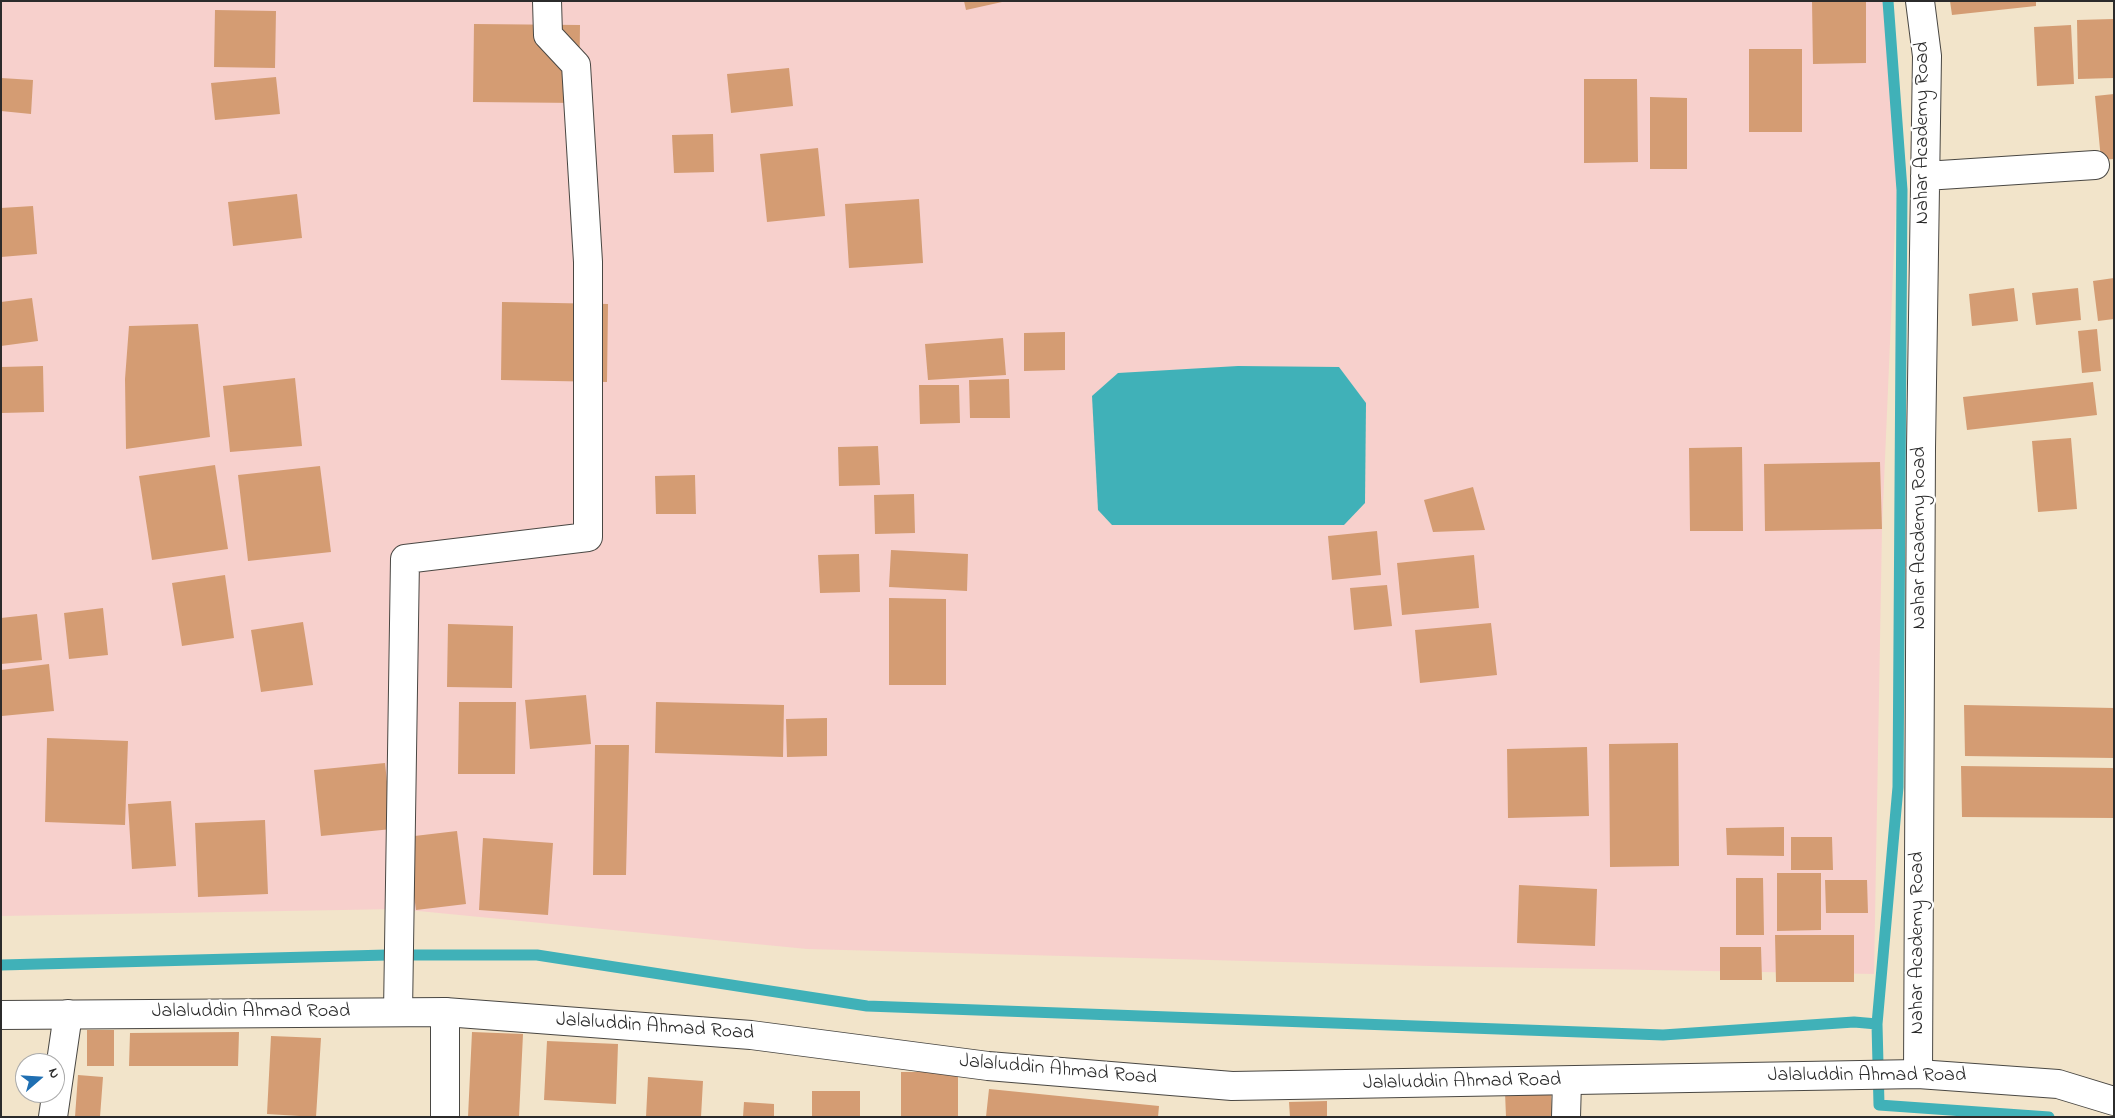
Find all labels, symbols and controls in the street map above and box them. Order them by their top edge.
street label: Nahar Academy Road [1912,41,1936,225]
street label: Nahar Academy Road [1909,446,1933,630]
street label: Nahar Academy Road [1907,851,1931,1035]
street label: Jalaluddin Ahmad Road [152,1001,350,1025]
street label: Jalaluddin Ahmad Road [555,1009,755,1047]
street label: Jalaluddin Ahmad Road [958,1050,1158,1092]
north arrow [15,1053,65,1103]
text: N [42,1065,65,1081]
street label: Jalaluddin Ahmad Road [1768,1065,1966,1089]
street label: Jalaluddin Ahmad Road [1363,1069,1561,1097]

